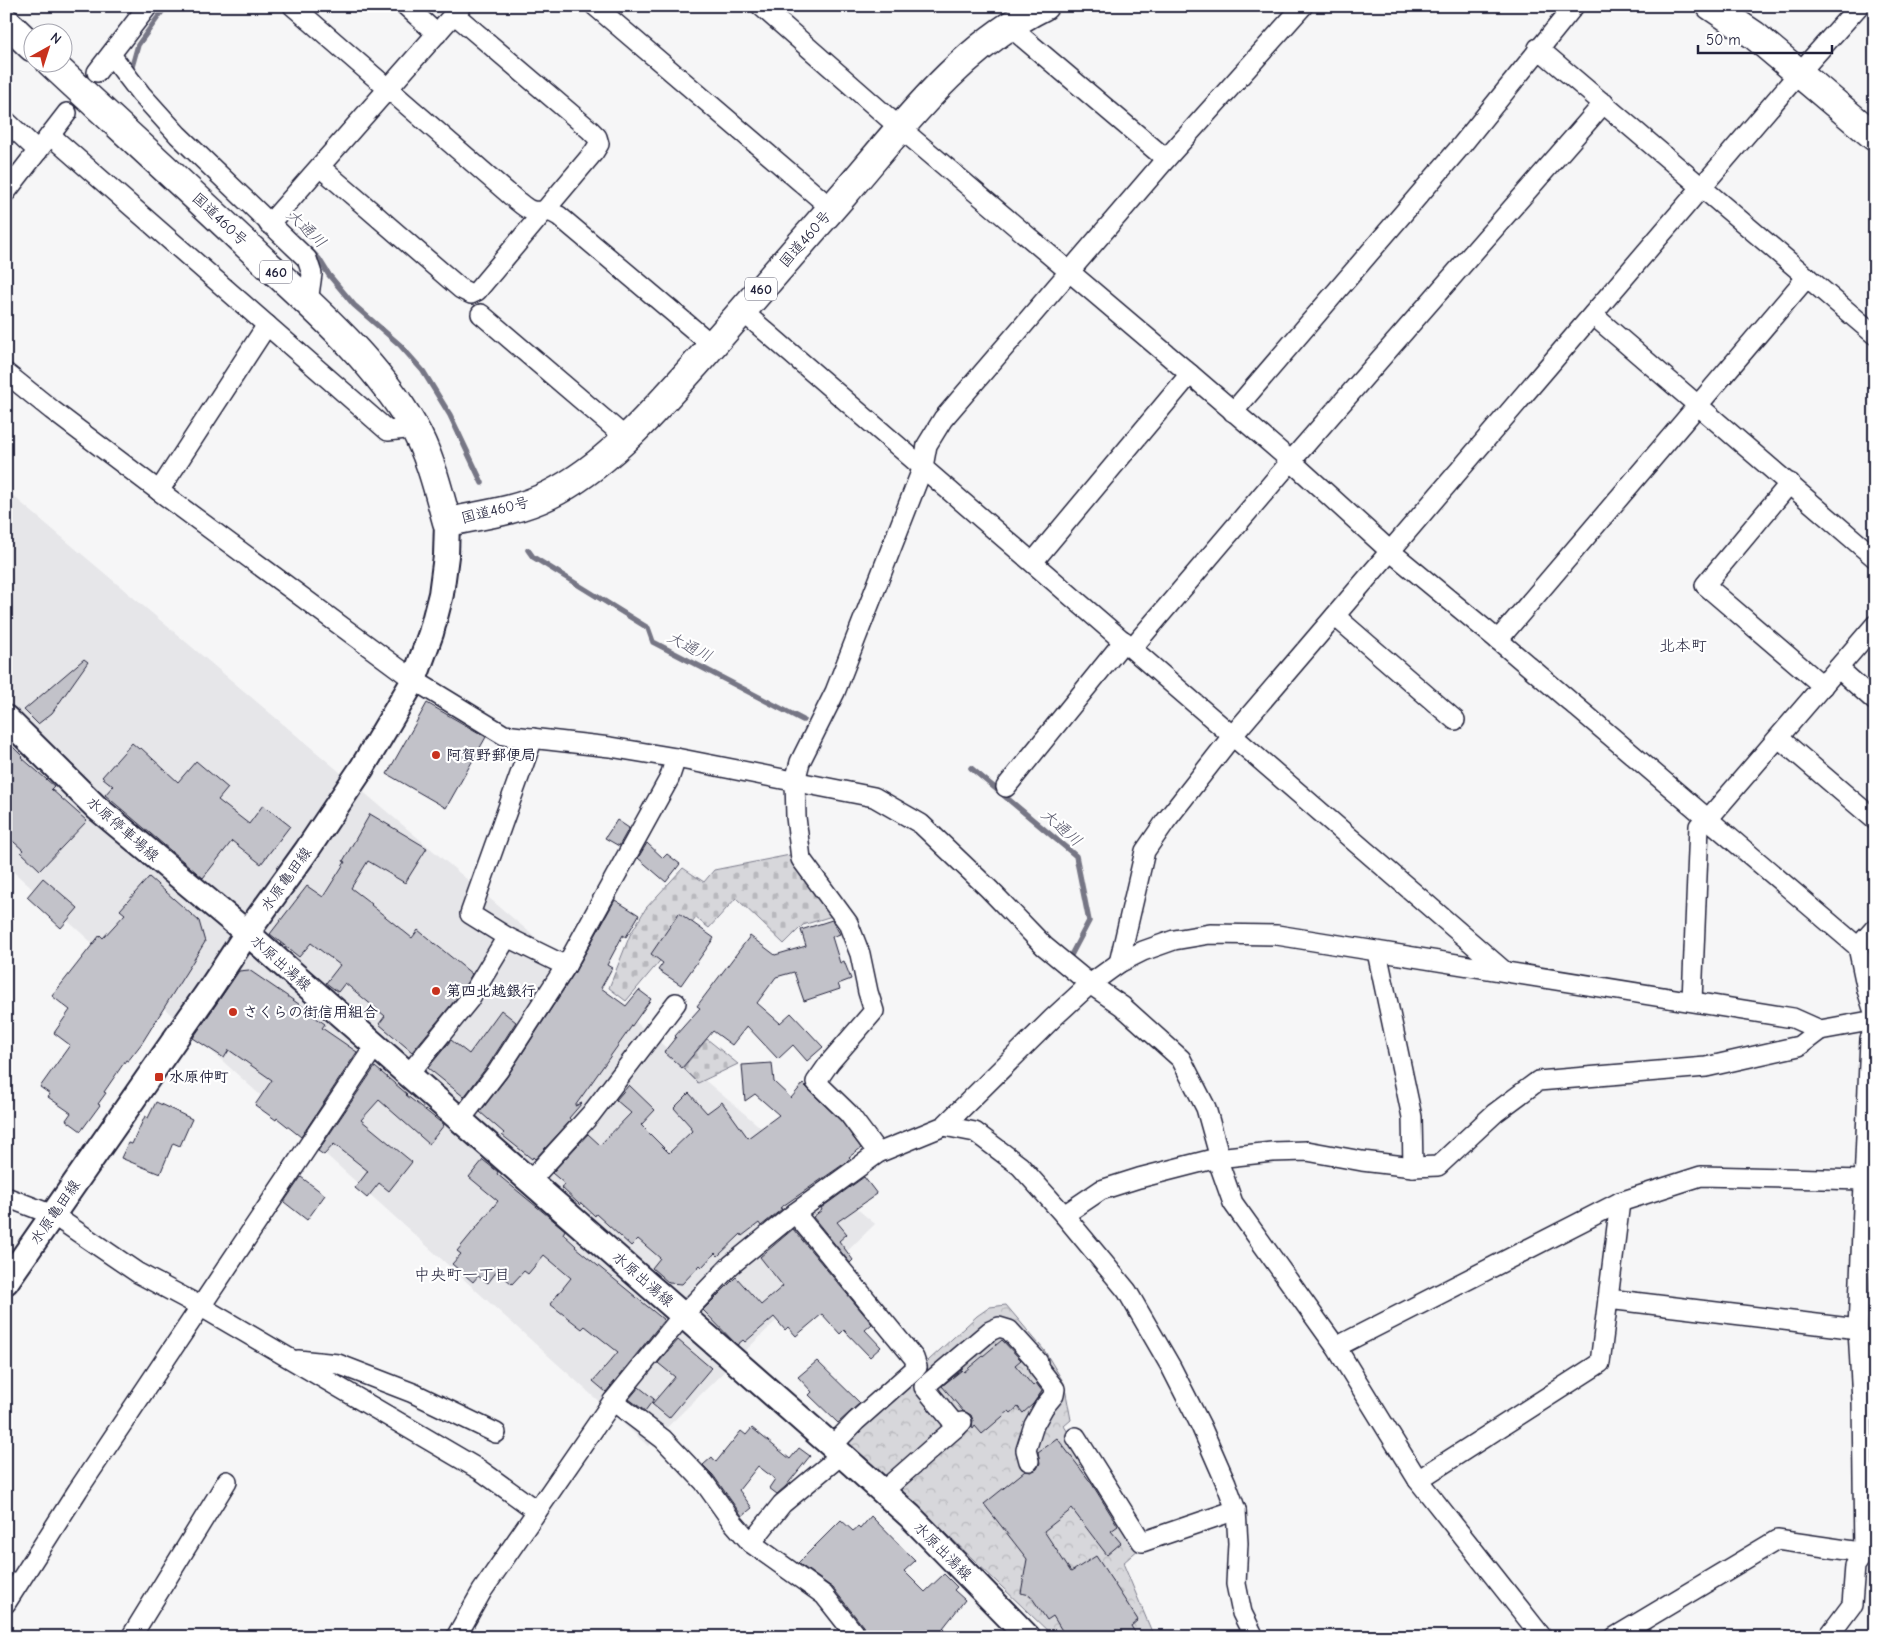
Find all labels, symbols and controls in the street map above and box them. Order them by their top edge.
north arrow [22,22,72,72]
scale bar [1698,22,1832,54]
text: N [47,29,65,48]
text: 50 m [1706,31,1741,49]
street label: 国道460号 [188,189,252,249]
water label: 大通川 [283,206,330,252]
street label: 国道460号 [775,207,835,271]
road number: 460 [260,260,292,284]
road number: 460 [745,278,777,300]
street label: 国道460号 [459,493,531,527]
water label: 大通川 [664,628,715,666]
district label: 北本町 [1659,637,1707,655]
place label: 阿賀野郵便局 [446,746,536,764]
marker: 阿賀野郵便局 [430,749,442,761]
street label: 水原停車場線 [83,793,163,865]
water label: 大通川 [1037,805,1085,850]
street label: 水原亀田線 [257,843,315,915]
street label: 水原出湯線 [247,931,315,995]
place label: 第四北越銀行 [446,982,536,1000]
marker: 第四北越銀行 [430,985,442,997]
place label: さくらの街信用組合 [243,1003,378,1021]
marker: さくらの街信用組合 [227,1006,239,1018]
place label: 水原仲町 [169,1068,229,1086]
marker: 水原仲町 [153,1071,165,1083]
street label: 水原亀田線 [26,1176,84,1248]
street label: 水原出湯線 [609,1248,677,1310]
district label: 中央町一丁目 [414,1266,510,1284]
street label: 水原出湯線 [910,1518,976,1584]

